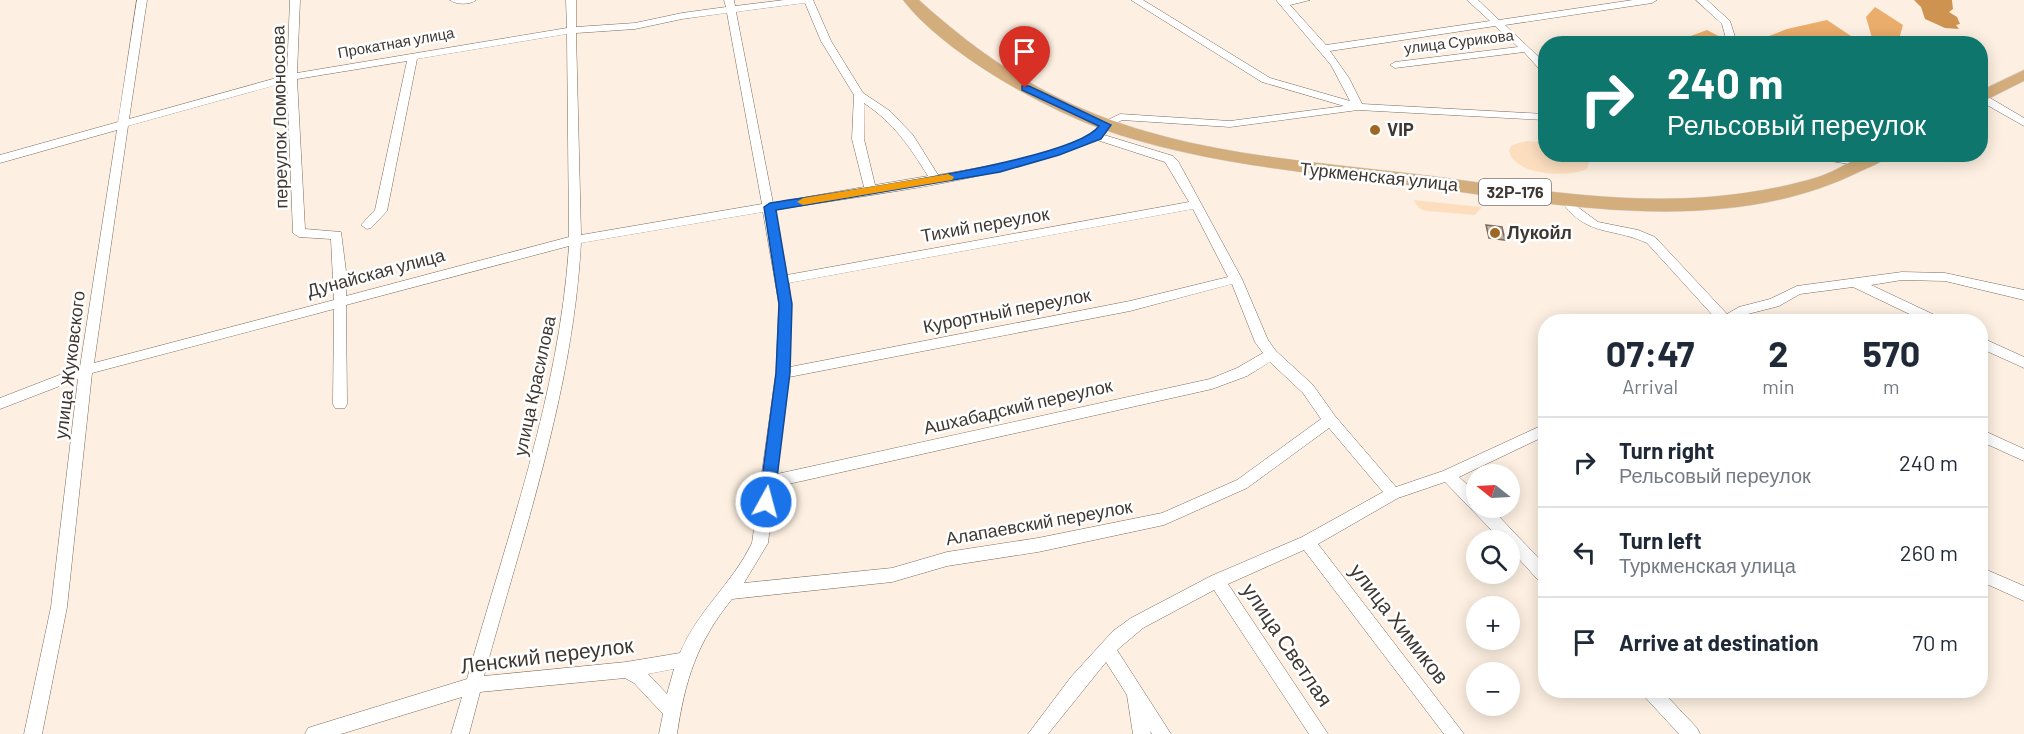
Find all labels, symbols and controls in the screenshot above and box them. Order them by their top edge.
street label: Прокатная улица [336,23,456,61]
street label: переулок Ломоносова [266,24,292,209]
street label: улица Сурикова [1403,25,1515,57]
pin [999,26,1050,88]
icon: arrive [1008,35,1041,68]
text: 240 m [1667,57,1783,107]
icon: right [1568,60,1646,138]
text: Рельсовый переулок [1667,108,1926,140]
place label: VIP [1387,118,1414,140]
marker: VIP [1368,123,1382,137]
street label: Туркменская улица [1299,157,1460,195]
road number: 32Р-176 [1479,179,1551,205]
street label: Тихий переулок [919,202,1051,246]
place label: Лукойл [1507,221,1572,243]
marker: Лукойл [1488,226,1502,240]
street label: Дунайская улица [304,243,448,301]
street label: Курортный переулок [921,283,1093,337]
street label: улица Жуковского [49,289,89,440]
street label: улица Красилова [508,313,560,458]
text: 07:47 [1606,331,1694,374]
text: 2 [1768,331,1788,374]
text: 570 [1862,331,1920,374]
street label: Ашхабадский переулок [921,374,1114,438]
text: Arrival [1622,374,1678,398]
text: min [1762,374,1795,398]
text: m [1883,374,1900,398]
text: Turn right [1619,437,1714,463]
icon: right [1568,446,1601,479]
text: 240 m [1899,449,1958,475]
text: Рельсовый переулок [1619,463,1811,487]
north arrow [1466,464,1520,518]
map controls [1466,464,1520,716]
position arrow [734,470,798,534]
street label: Алапаевский переулок [944,495,1134,549]
text: Turn left [1619,527,1702,553]
button: search [1466,530,1520,584]
icon: left [1568,536,1601,569]
text: 260 m [1900,539,1958,565]
text: Туркменская улица [1619,553,1796,577]
street label: улица Химиков [1345,558,1455,688]
street label: улица Светлая [1238,578,1339,711]
button: + [1466,596,1520,650]
icon: arrive [1568,626,1601,659]
text: Arrive at destination [1619,629,1818,655]
text: 70 m [1913,629,1958,655]
street label: Ленский переулок [459,631,635,678]
button: − [1466,662,1520,716]

